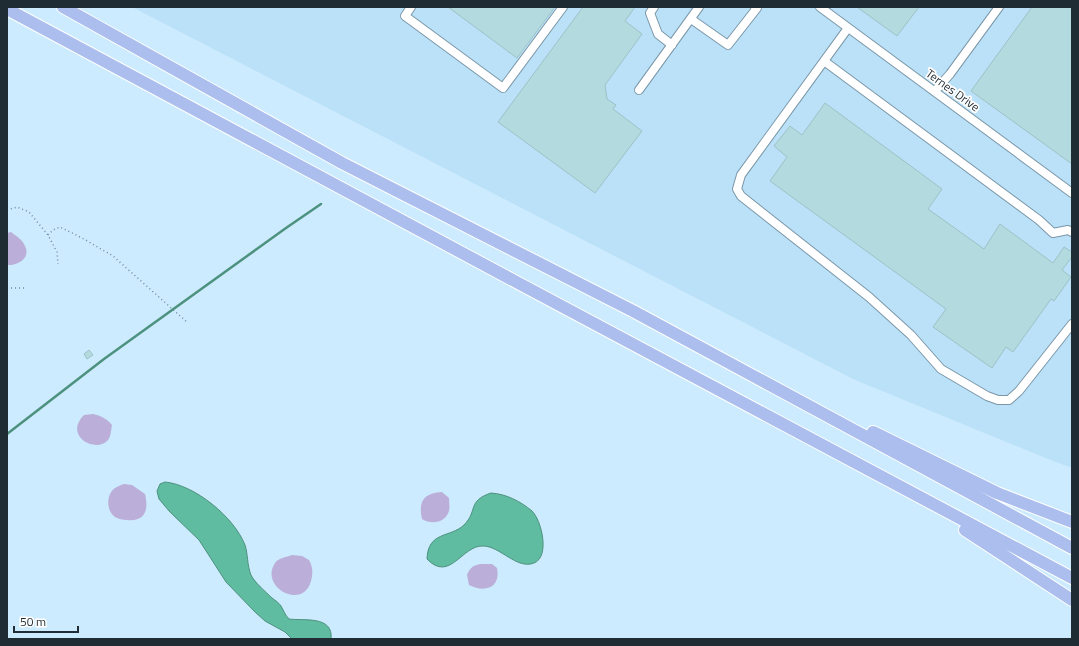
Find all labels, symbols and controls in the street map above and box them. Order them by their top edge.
street label: Ternes Drive [922,64,984,116]
scale bar [14,608,78,634]
text: 50 m [20,612,46,631]

